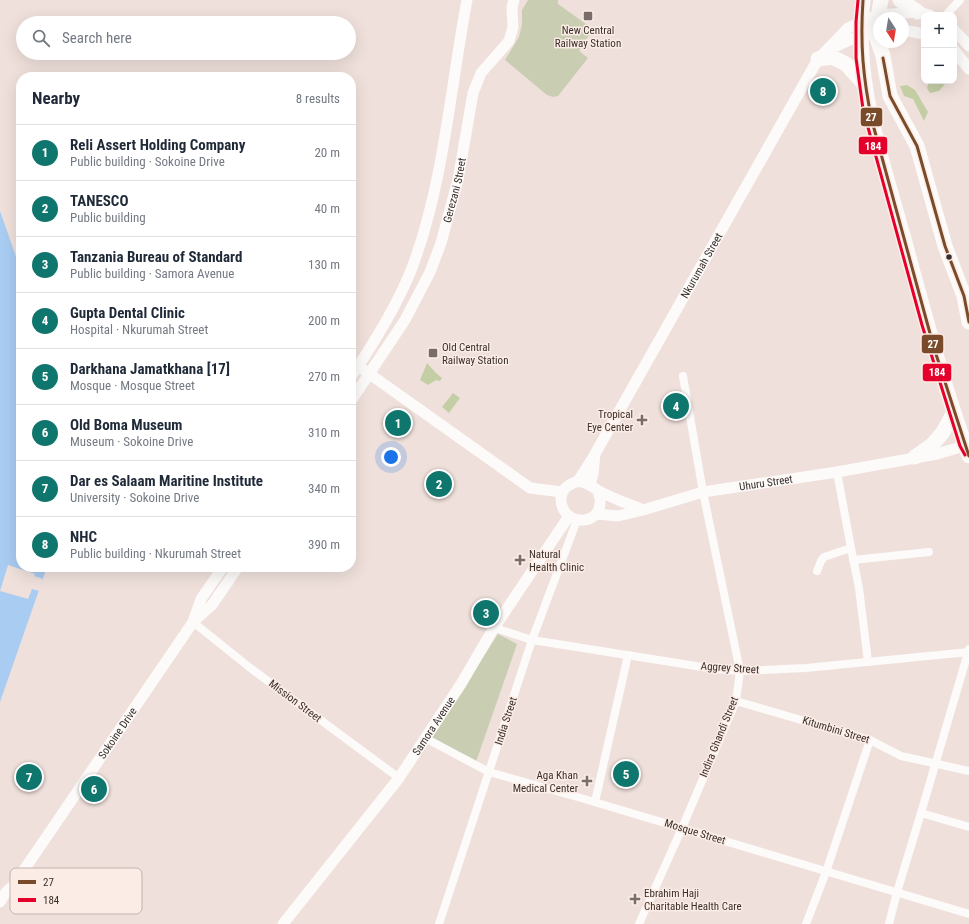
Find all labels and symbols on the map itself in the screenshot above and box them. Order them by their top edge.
marker: New Central Railway Station [582,10,594,22]
north arrow [873,12,909,48]
place label: New Central Railway Station [555,24,621,50]
pin: 8 [810,76,836,106]
line badge: 27 [860,107,883,127]
text: 27 [865,111,877,124]
line badge: 184 [858,136,888,155]
text: 184 [865,140,882,153]
street label: Gerezani Street [440,157,468,224]
street label: Nkurumah Street [678,230,725,300]
unlabelled marker [944,252,954,262]
line badge: 27 [921,334,944,354]
text: 27 [927,338,939,351]
place label: Old Central Railway Station [442,341,508,367]
marker: Old Central Railway Station [427,347,439,359]
line badge: 184 [922,363,952,382]
text: 184 [929,366,946,379]
pin: 4 [663,391,689,421]
pin: 1 [385,408,411,438]
place label: Tropical Eye Center [587,408,634,434]
marker: Tropical Eye Center [636,414,648,426]
your location [381,447,401,467]
pin: 2 [426,469,452,499]
street label: Uhuru Street [738,472,793,493]
place label: Natural Health Clinic [529,548,584,574]
marker: Natural Health Clinic [514,554,526,566]
pin: 3 [473,598,499,628]
street label: Aggrey Street [700,659,760,677]
street label: Mission Street [266,677,324,725]
street label: Samora Avenue [409,694,457,758]
street label: India Street [492,695,520,747]
street label: Indira Ghandi Street [697,695,741,779]
street label: Sokoine Drive [95,705,139,761]
street label: Kitumbini Street [801,714,871,746]
pin: 5 [613,759,639,789]
pin: 7 [16,762,42,792]
place label: Aga Khan Medical Center [513,769,579,795]
pin: 6 [81,774,107,804]
marker: Aga Khan Medical Center [581,775,593,787]
street label: Mosque Street [663,817,727,847]
legend [10,868,142,914]
text: 27 [43,876,54,889]
place label: Ebrahim Haji Charitable Health Care [644,887,742,913]
marker: Ebrahim Haji Charitable Health Care [629,893,641,905]
text: 184 [43,894,60,907]

